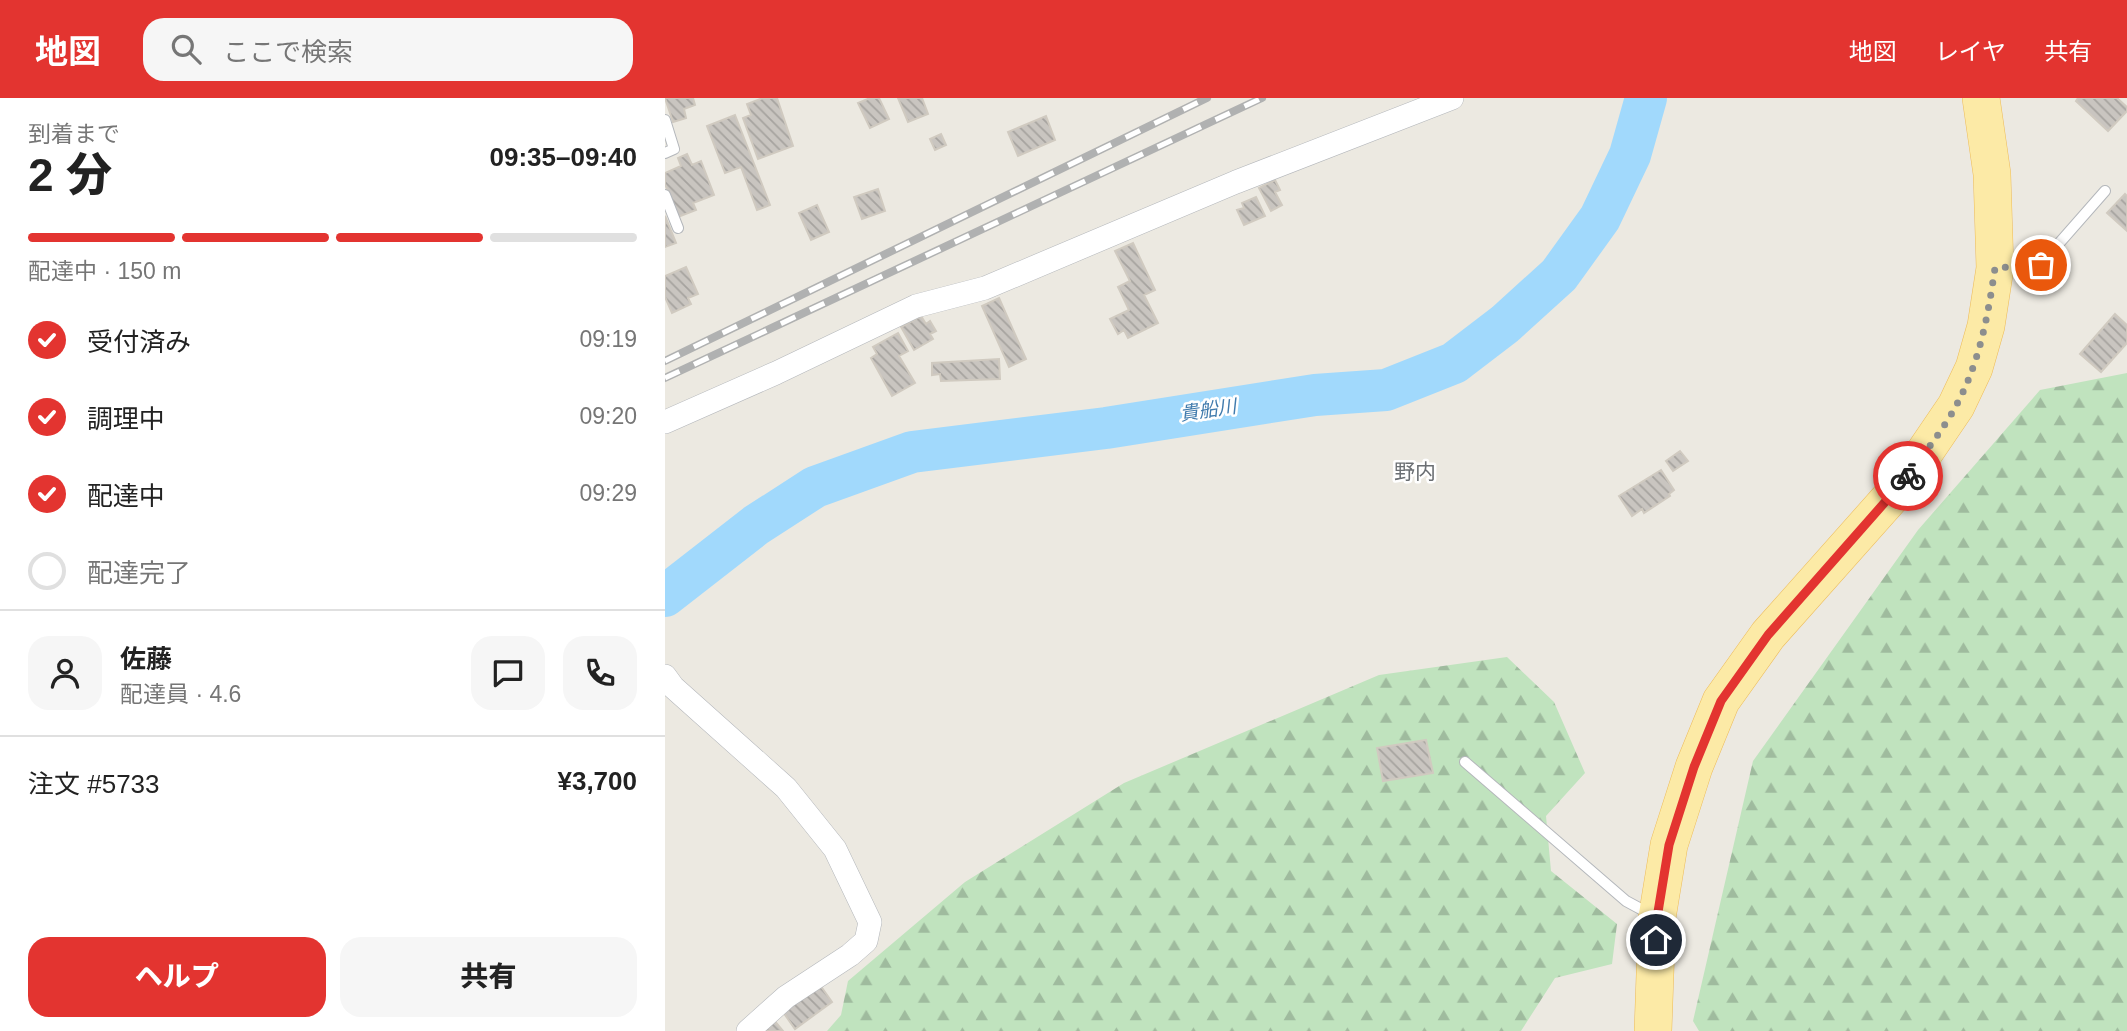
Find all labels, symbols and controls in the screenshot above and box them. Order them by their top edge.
search box [143,18,633,81]
icon: search [167,30,205,68]
text: 地図 [35,33,101,70]
text: ここで検索 [223,37,353,67]
text: 地図 [1849,38,1897,65]
text: レイヤ [1935,38,2006,65]
text: 共有 [2044,38,2092,65]
text: 到着まで [28,121,120,147]
text: 09:35–09:40 [490,142,637,172]
text: 2 分 [28,149,112,201]
pin [2011,235,2071,295]
icon: bag [2022,246,2060,284]
text: 配達中 · 150 m [28,258,181,284]
icon: check [28,321,66,359]
text: 09:19 [579,326,637,352]
text: 受付済み [87,327,191,357]
water label: 貴船川 [1178,395,1240,424]
icon: check [28,398,66,436]
text: 09:20 [579,403,637,429]
text: 調理中 [87,404,165,434]
courier [1873,441,1943,511]
icon: bike [1889,457,1927,495]
district label: 野内 [1394,460,1436,483]
icon: check [28,475,66,513]
text: 09:29 [579,480,637,506]
text: 配達中 [87,481,165,511]
text: 配達完了 [87,558,191,588]
button: person [28,636,102,710]
button: chat [471,636,545,710]
button: phone [563,636,637,710]
text: 佐藤 [120,644,172,674]
text: 配達員 · 4.6 [120,681,241,707]
text: ¥3,700 [557,766,637,796]
text: 注文 #5733 [28,769,160,799]
pin [1626,910,1686,970]
icon: home [1637,921,1675,959]
button: ヘルプ [28,937,326,1017]
button: 共有 [340,937,637,1017]

